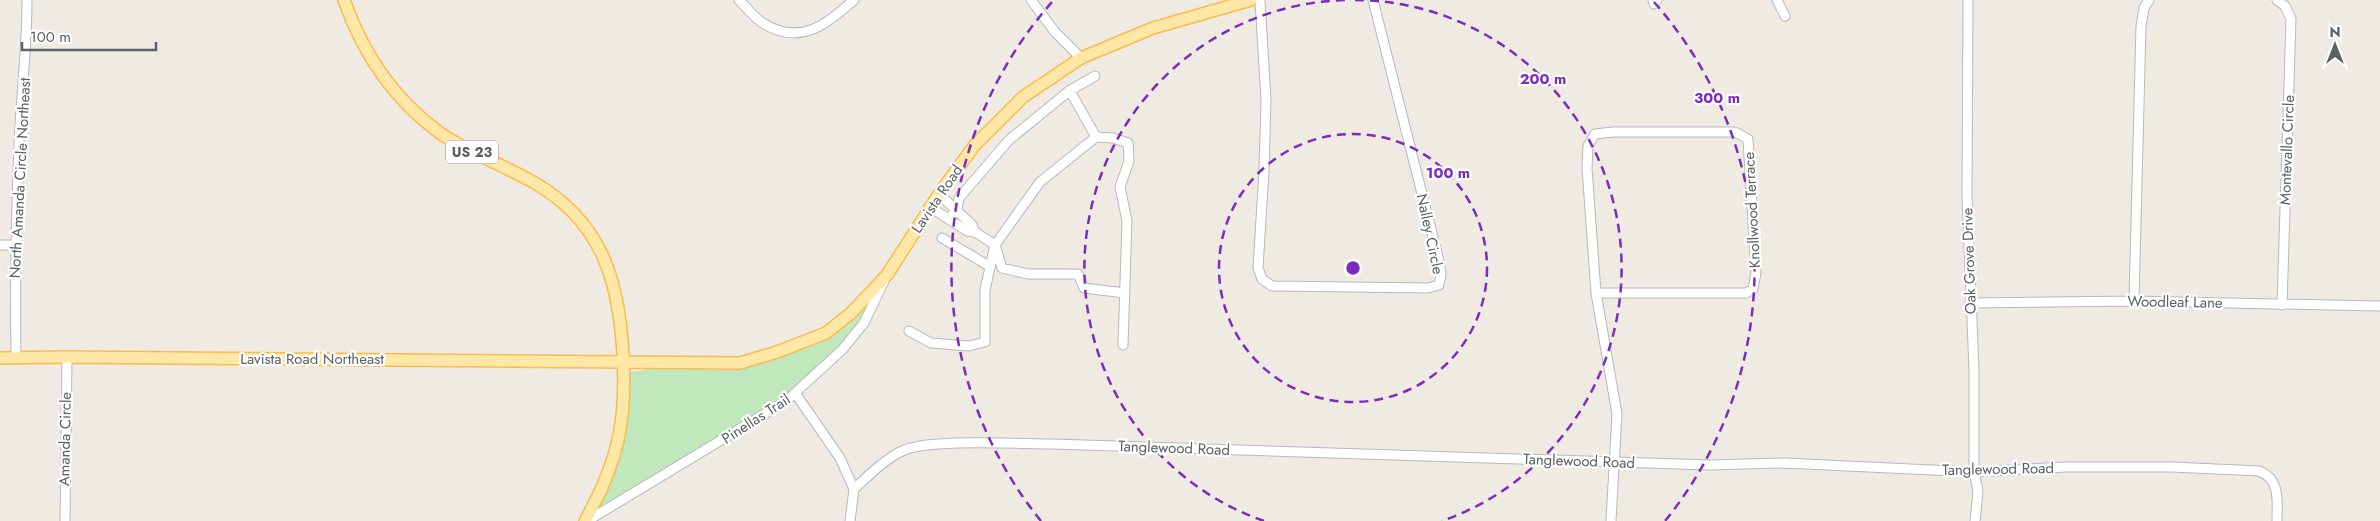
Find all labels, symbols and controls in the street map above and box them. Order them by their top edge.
scale bar [22,20,156,52]
north arrow [2310,20,2360,70]
text: N [2329,22,2341,42]
text: 100 m [30,26,71,48]
text: 200 m [1520,68,1566,90]
street label: North Amanda Circle Northeast [4,77,36,279]
text: 300 m [1694,87,1740,109]
street label: Montevallo Circle [2274,94,2300,205]
road number: US 23 [446,140,498,163]
street label: Knollwood Terrace [1738,151,1766,269]
street label: Lavista Road [906,160,968,238]
text: 100 m [1426,162,1470,184]
street label: Nalley Circle [1411,192,1449,277]
street label: Oak Grove Drive [1956,207,1982,315]
centre of rings [1344,259,1362,277]
street label: Woodleaf Lane [2127,290,2223,314]
street label: Lavista Road Northeast [240,348,384,370]
street label: Pinellas Trail [717,389,795,449]
street label: Amanda Circle [53,391,77,486]
street label: Tanglewood Road [1118,435,1230,461]
street label: Tanglewood Road [1523,448,1635,474]
street label: Tanglewood Road [1942,457,2054,481]

